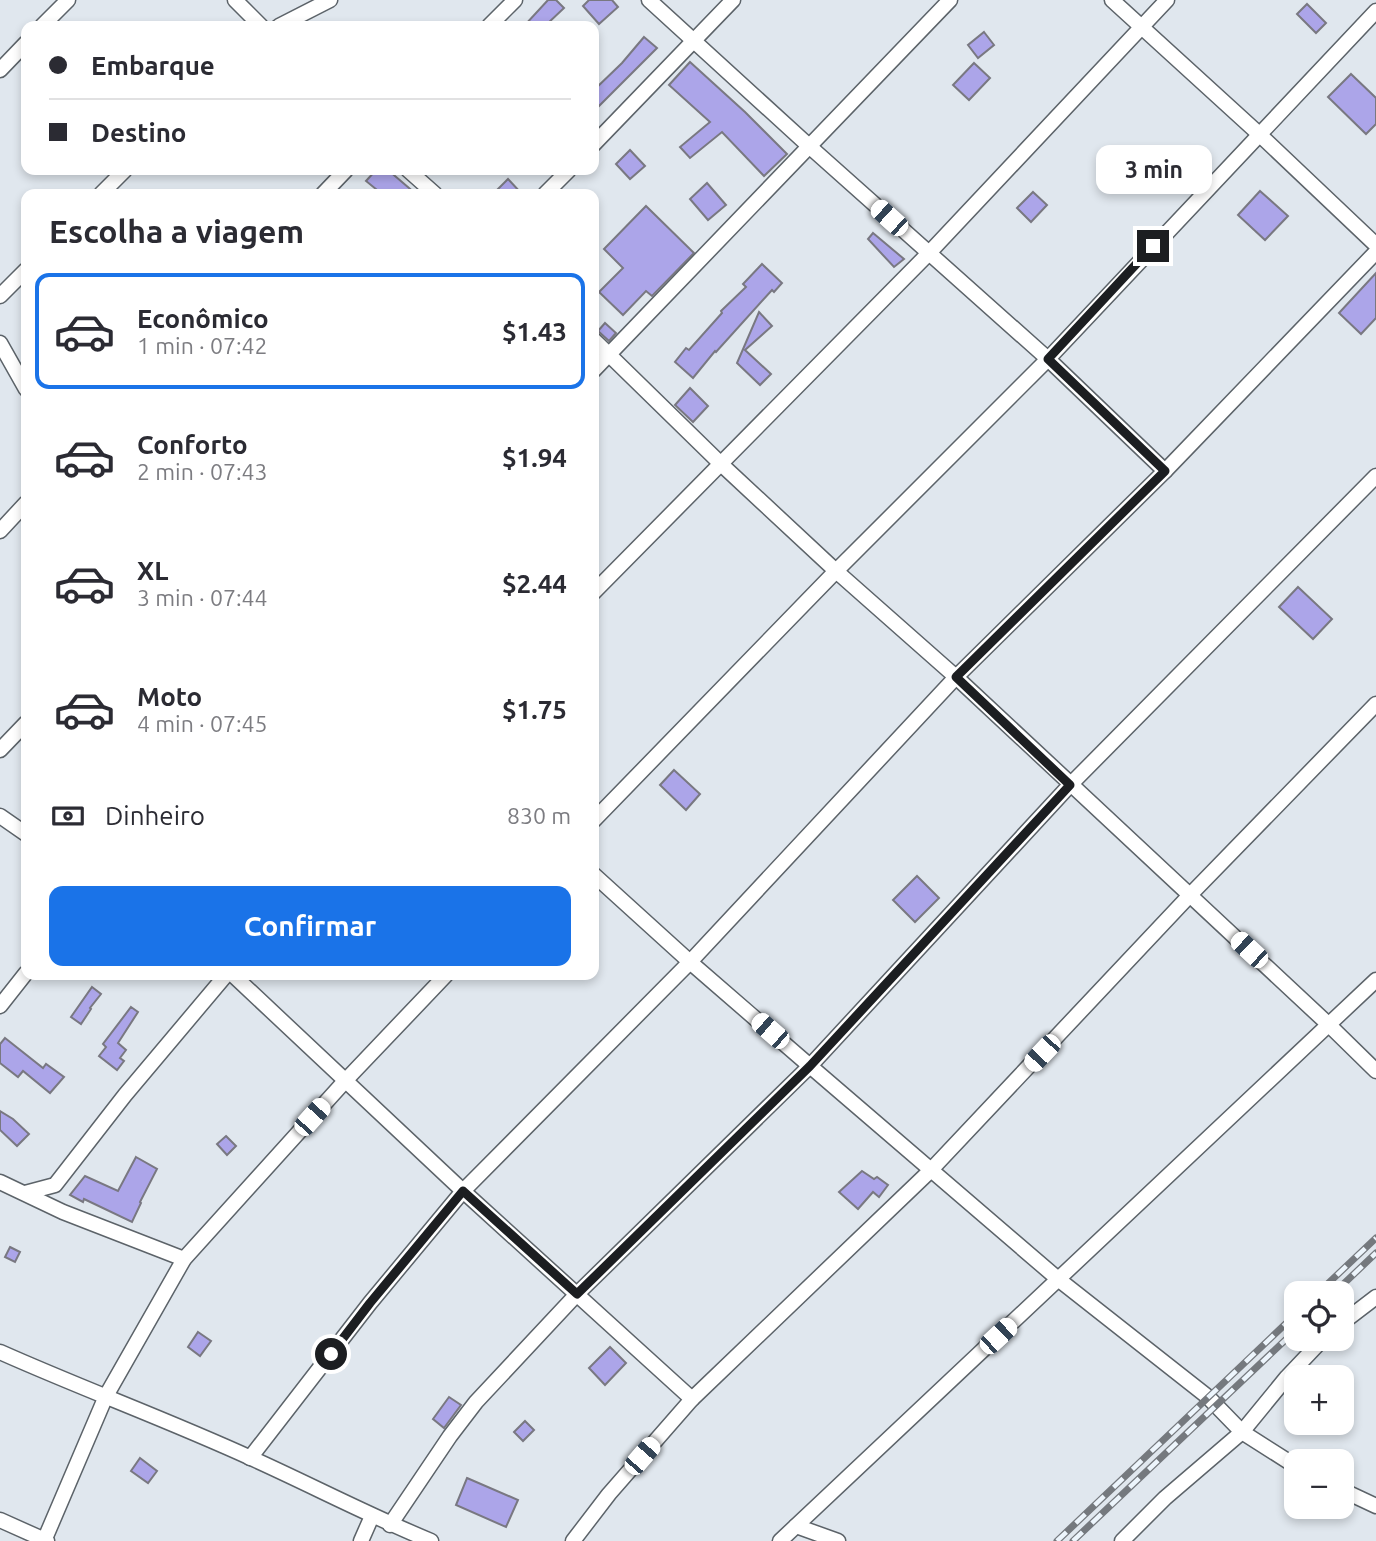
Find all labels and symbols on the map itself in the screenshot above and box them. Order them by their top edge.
callout: 3 min [1095,145,1211,194]
car [867,196,912,240]
route end [1137,230,1169,262]
car [1227,928,1272,972]
car [748,1009,793,1053]
car [1020,1030,1065,1076]
car [291,1094,334,1140]
car [976,1314,1021,1358]
route start [315,1338,347,1370]
car [621,1433,664,1479]

